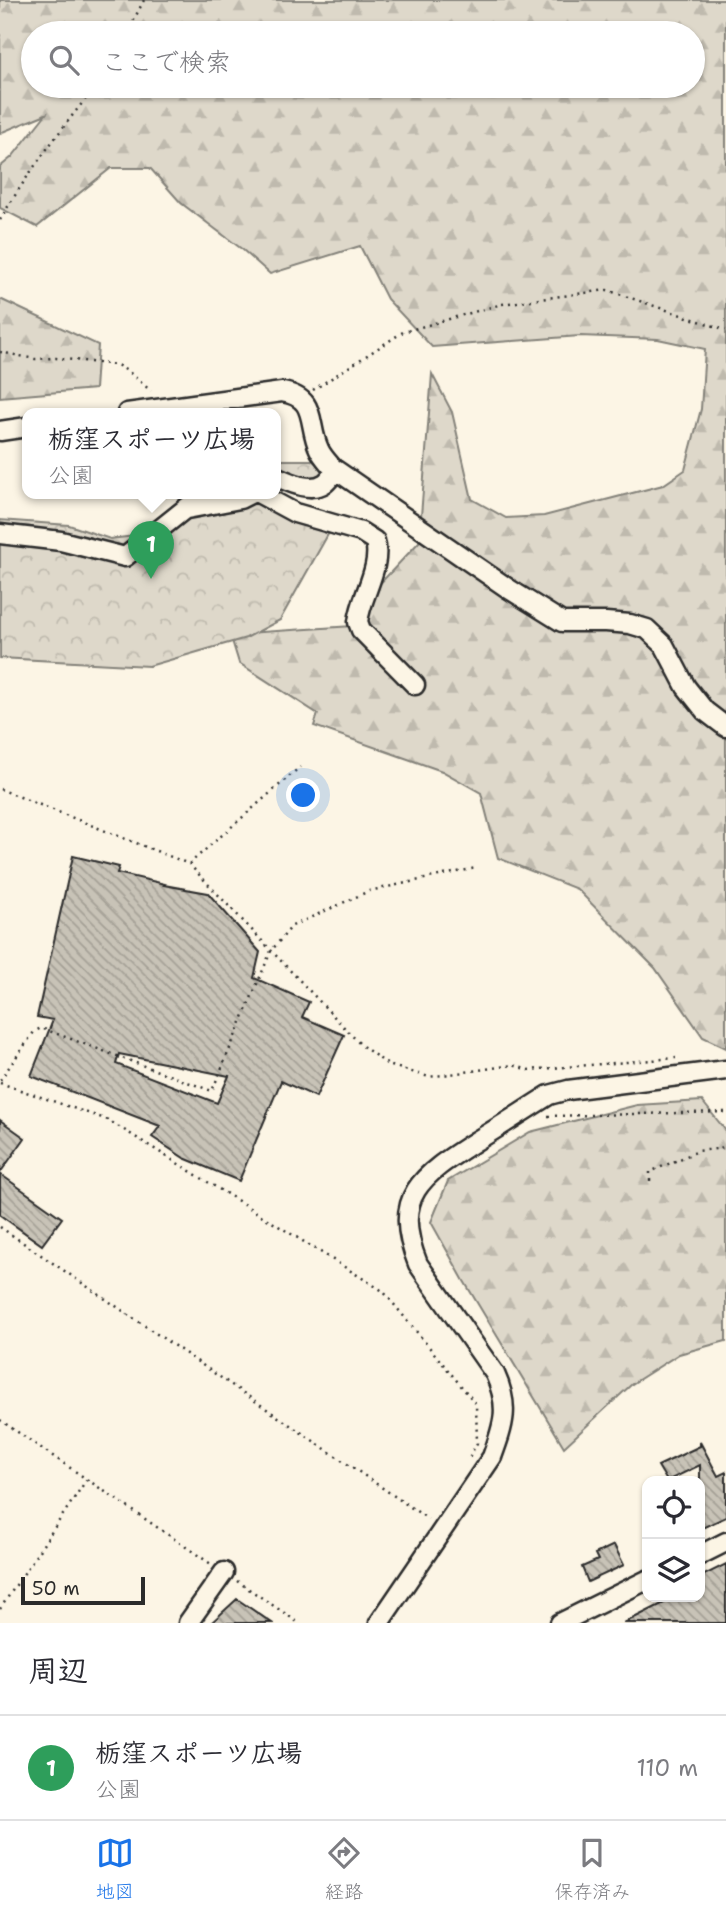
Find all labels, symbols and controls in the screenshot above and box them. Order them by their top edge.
search box [21,21,705,98]
icon: search [45,41,83,79]
text: ここで検索 [101,44,231,79]
popup [22,408,281,499]
text: 栃窪スポーツ広場 [48,421,255,456]
text: 公園 [48,460,94,490]
pin: 1 [128,521,174,579]
your location [286,778,320,812]
map controls [642,1476,705,1602]
button: locate [642,1476,705,1539]
button: layers [642,1539,705,1602]
scale bar [21,1574,145,1606]
text: 50 m [32,1576,80,1601]
text: 周辺 [28,1650,88,1691]
text: 栃窪スポーツ広場 [95,1735,302,1770]
text: 1 [46,1753,56,1783]
text: 110 m [636,1753,698,1783]
text: 公園 [95,1774,141,1804]
tab: 地図 [96,1834,134,1904]
tab: 経路 [325,1834,363,1904]
tab: 保存済み [554,1834,630,1904]

